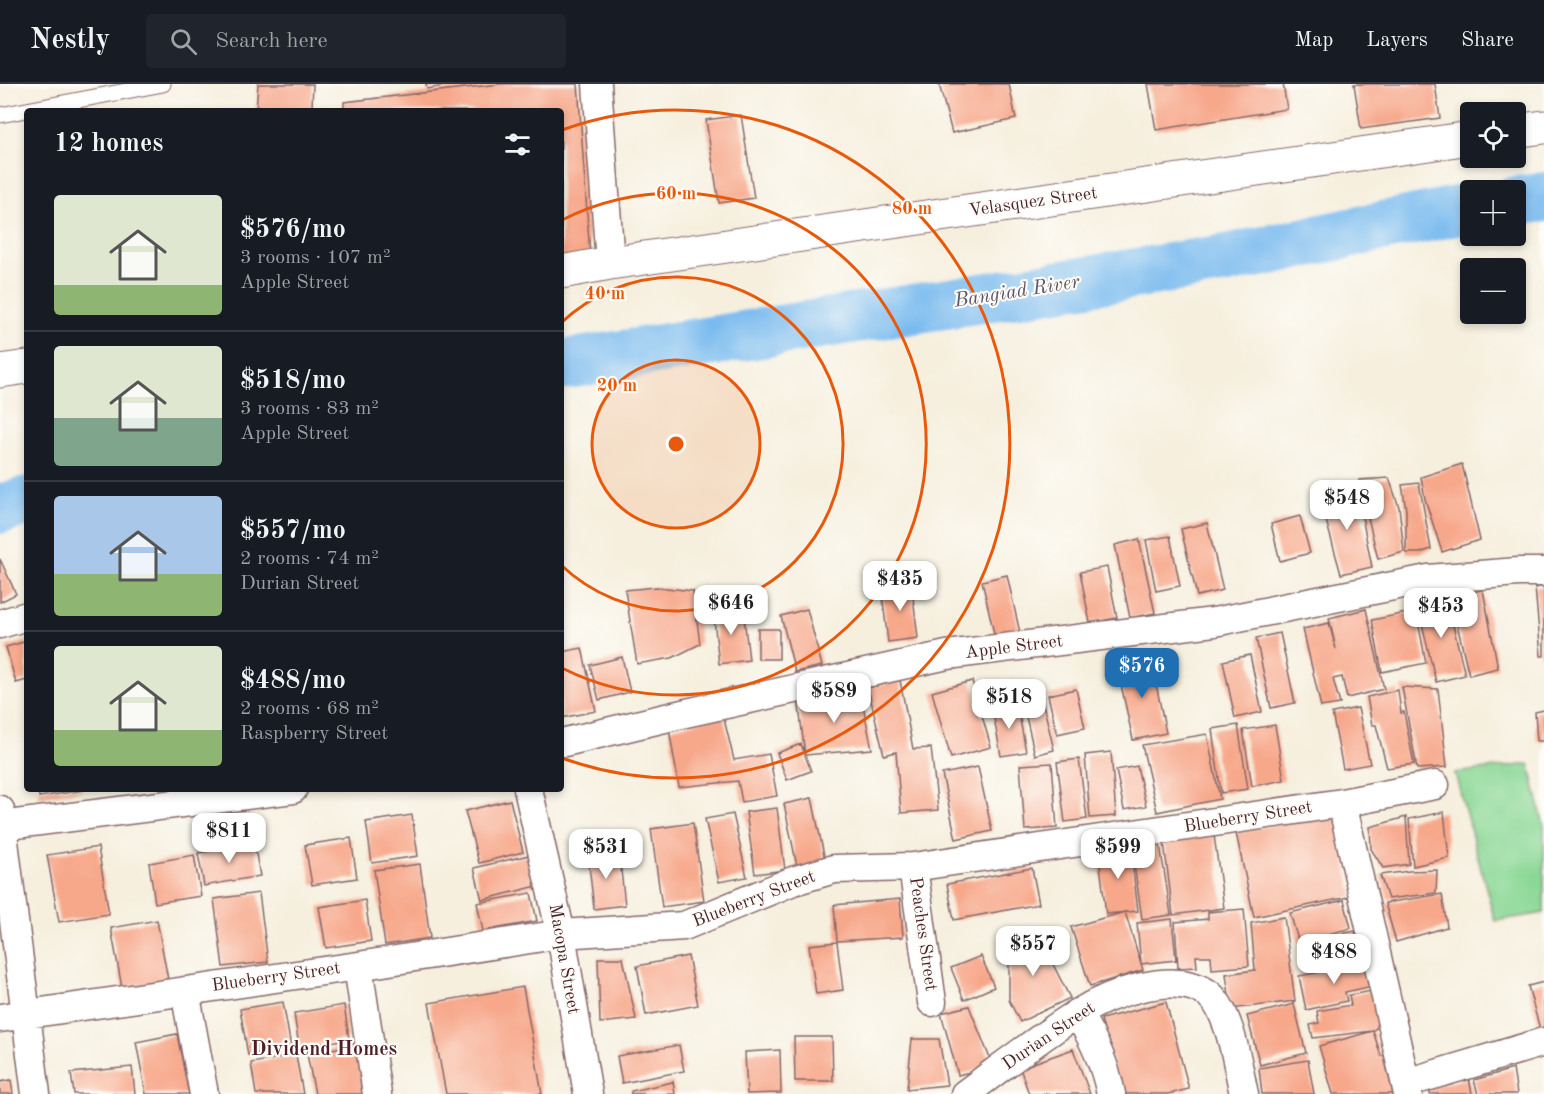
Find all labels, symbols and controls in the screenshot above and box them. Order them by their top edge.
search box [146,14,566,68]
icon: search [167,25,200,58]
text: Nestly [30,27,110,55]
text: Search here [215,30,328,52]
text: Map [1294,30,1333,51]
text: Layers [1366,30,1428,51]
text: Share [1461,30,1514,51]
map controls [1460,102,1526,324]
button: locate [1460,102,1526,168]
icon: filters [501,128,534,161]
text: 12 homes [54,131,163,157]
button: + [1460,180,1526,246]
street label: Velasquez Street [968,184,1098,220]
text: 60 m [656,185,696,203]
text: 80 m [892,200,932,218]
text: $576/mo [240,217,346,243]
icon: home [102,219,174,291]
text: 3 rooms · 107 m² [240,248,390,268]
button: − [1460,258,1526,324]
water label: Bangiad River [952,272,1081,312]
text: Apple Street [240,273,349,293]
text: 40 m [585,285,625,303]
text: $518/mo [240,368,346,394]
icon: home [102,370,174,442]
text: 20 m [597,377,637,395]
text: 3 rooms · 83 m² [240,399,379,419]
text: Apple Street [240,424,349,444]
centre of rings [666,434,686,454]
pin: $548 [1311,480,1383,531]
text: $548 [1324,489,1370,509]
text: $557/mo [240,518,346,544]
icon: home [102,520,174,592]
text: 2 rooms · 74 m² [240,549,379,569]
pin: $435 [864,561,936,612]
text: $435 [877,570,923,590]
text: Durian Street [240,574,359,594]
pin: $646 [695,585,767,636]
pin: $453 [1405,588,1477,639]
text: $646 [708,594,754,614]
text: $453 [1418,597,1464,617]
street label: Apple Street [964,632,1064,662]
pin: $576 [1106,648,1178,699]
text: $576 [1119,657,1165,677]
text: $488/mo [240,668,346,694]
icon: home [102,670,174,742]
pin: $589 [798,673,870,724]
pin: $518 [973,679,1045,730]
text: $589 [811,682,857,702]
text: $518 [986,688,1032,708]
text: 2 rooms · 68 m² [240,699,379,719]
text: Raspberry Street [240,724,388,744]
street label: Blueberry Street [1183,798,1313,836]
pin: $811 [193,813,265,864]
text: $811 [206,822,252,842]
pin: $531 [570,829,642,880]
pin: $599 [1082,829,1154,880]
text: $531 [583,838,629,858]
text: $599 [1095,838,1141,858]
street label: Blueberry Street [690,867,818,931]
street label: Peaches Street [906,876,940,992]
street label: Macopa Street [545,902,583,1016]
pin: $557 [997,926,1069,977]
pin: $488 [1298,934,1370,985]
text: $557 [1010,935,1056,955]
text: $488 [1311,943,1357,963]
street label: Blueberry Street [211,959,341,995]
street label: Durian Street [1000,999,1098,1073]
district label: Dividend Homes [251,1040,397,1060]

